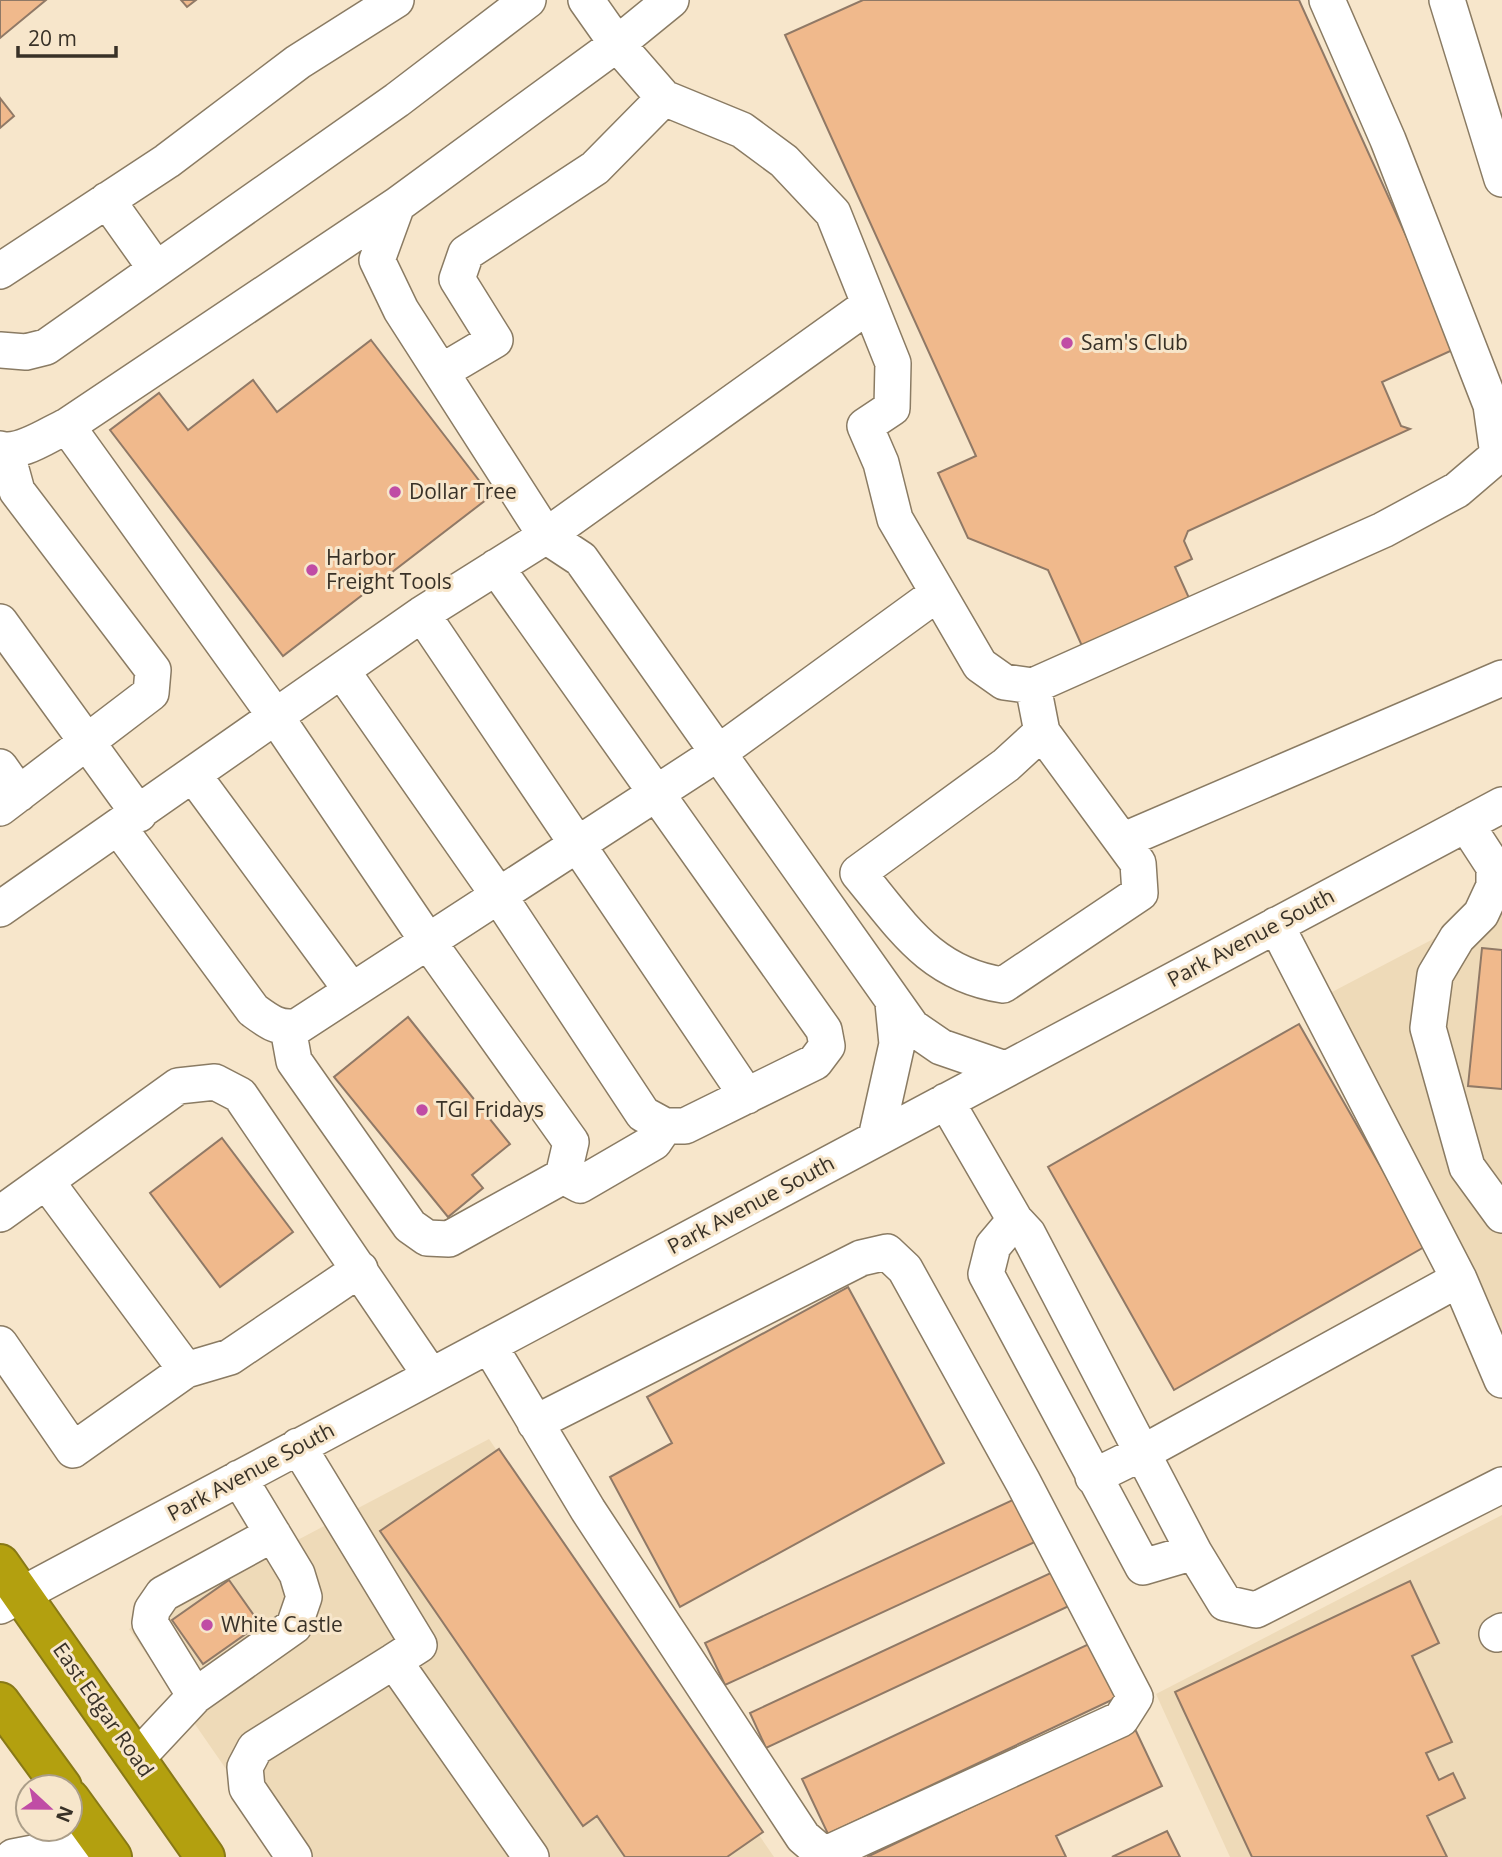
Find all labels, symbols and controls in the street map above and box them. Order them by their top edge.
scale bar [18,14,116,58]
text: 20 m [28,24,77,52]
place label: Sam's Club [1081,328,1188,356]
marker: Sam's Club [1059,335,1075,351]
place label: Dollar Tree [409,477,517,505]
marker: Dollar Tree [387,484,403,500]
place label: Harbor Freight Tools [326,543,452,595]
marker: Harbor Freight Tools [304,562,320,578]
street label: Park Avenue South [1162,881,1339,993]
place label: TGI Fridays [436,1095,544,1123]
marker: TGI Fridays [414,1102,430,1118]
street label: Park Avenue South [662,1148,839,1260]
street label: Park Avenue South [162,1415,339,1527]
place label: White Castle [221,1610,343,1638]
marker: White Castle [199,1617,215,1633]
street label: East Edgar Road [47,1637,161,1782]
north arrow [14,1773,84,1843]
text: N [50,1802,80,1826]

